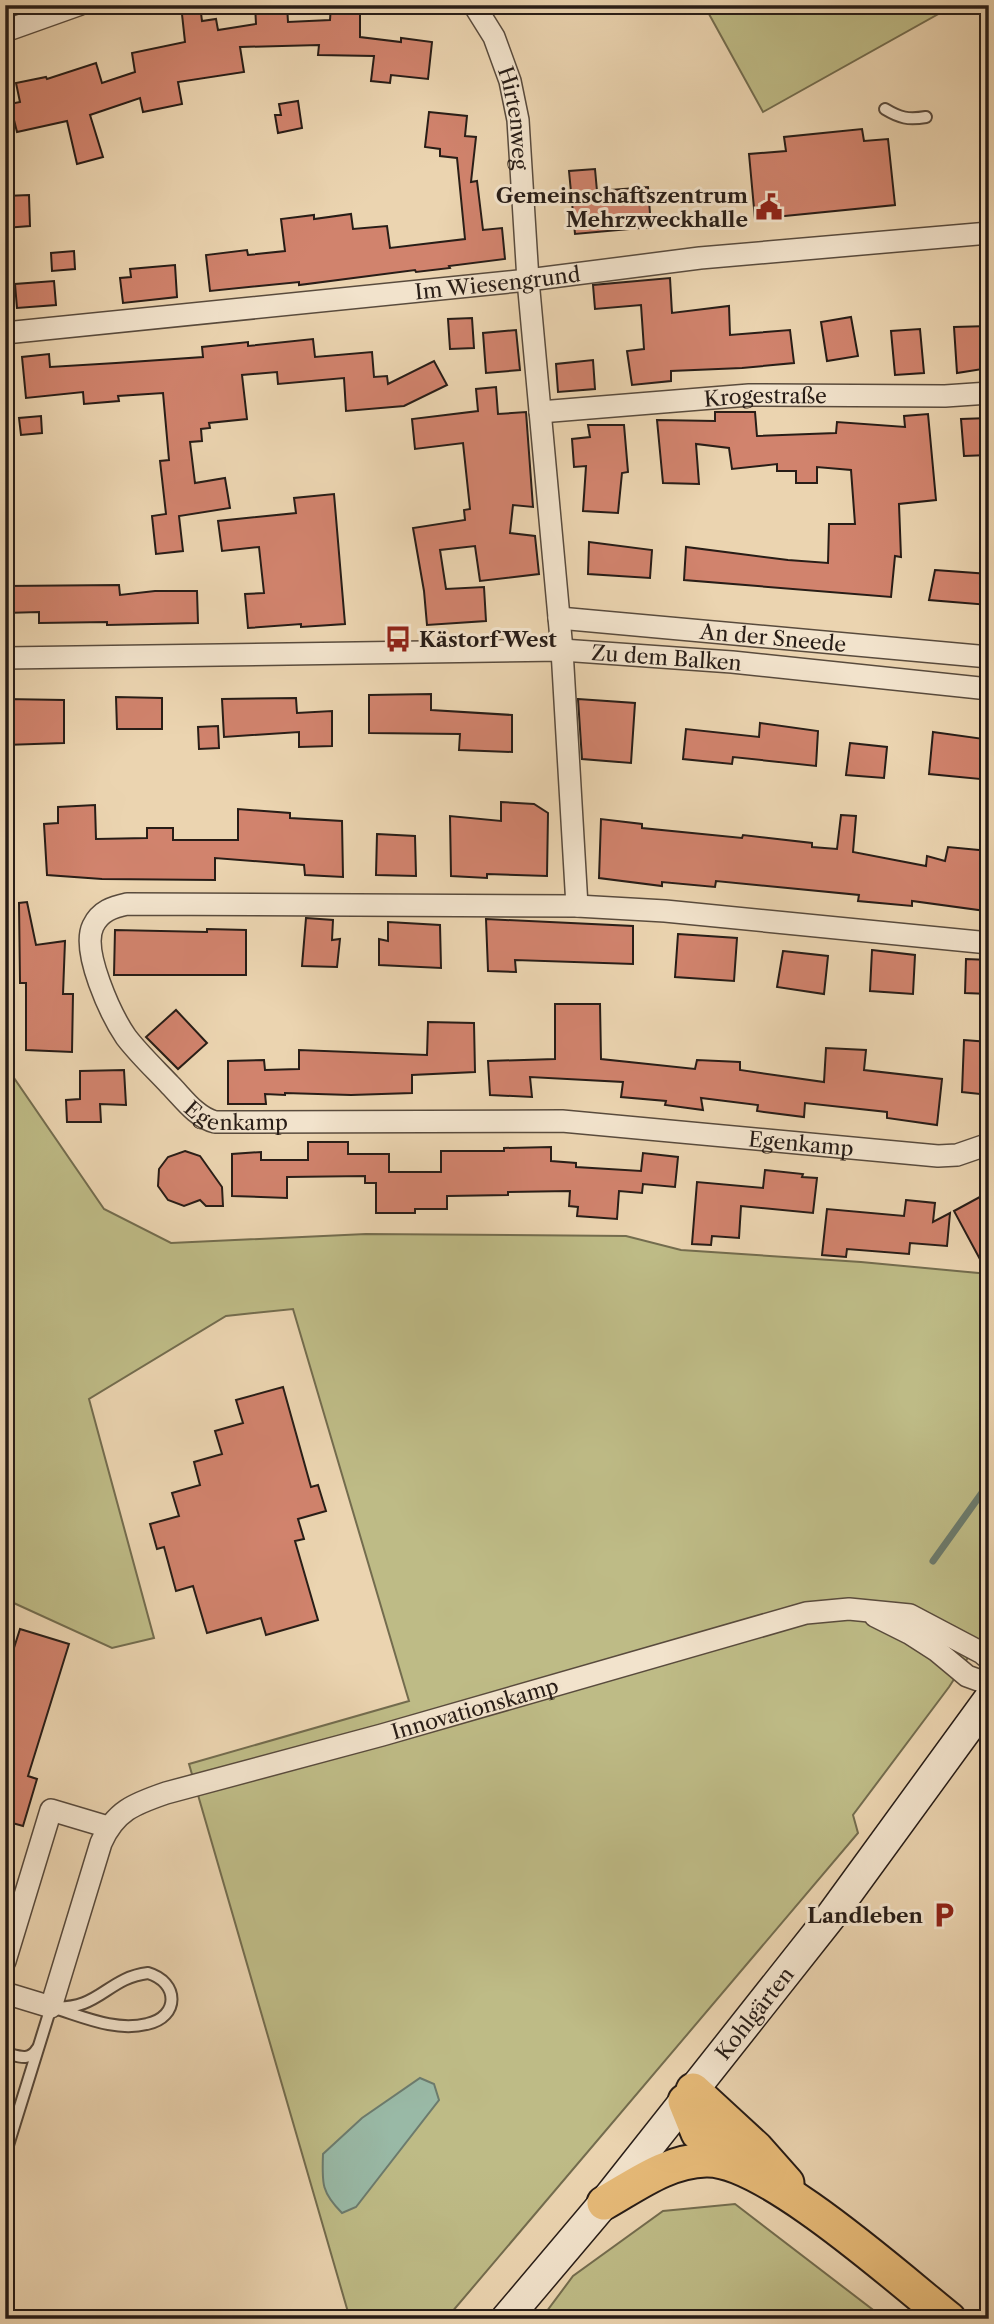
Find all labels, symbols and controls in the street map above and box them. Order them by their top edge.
street label: Hirtenweg [493,63,534,172]
place label: Gemeinschaftszentrum Mehrzweckhalle [496,183,748,232]
public building icon: Gemeinschaftszentrum Mehrzweckhalle [754,192,784,222]
street label: Im Wiesengrund [413,261,582,304]
street label: Krogestraße [703,382,827,411]
street label: An der Sneede [698,618,847,656]
bus stop icon: Kästorf West [383,624,413,654]
place label: Kästorf West [419,627,557,652]
street label: Zu dem Balken [591,640,743,675]
street label: Egenkamp [180,1095,288,1135]
street label: Egenkamp [747,1126,855,1161]
street label: Innovationskamp [388,1672,561,1744]
parking icon: Landleben [929,1900,959,1930]
place label: Landleben [807,1903,924,1928]
street label: Kohlgärten [710,1962,799,2064]

